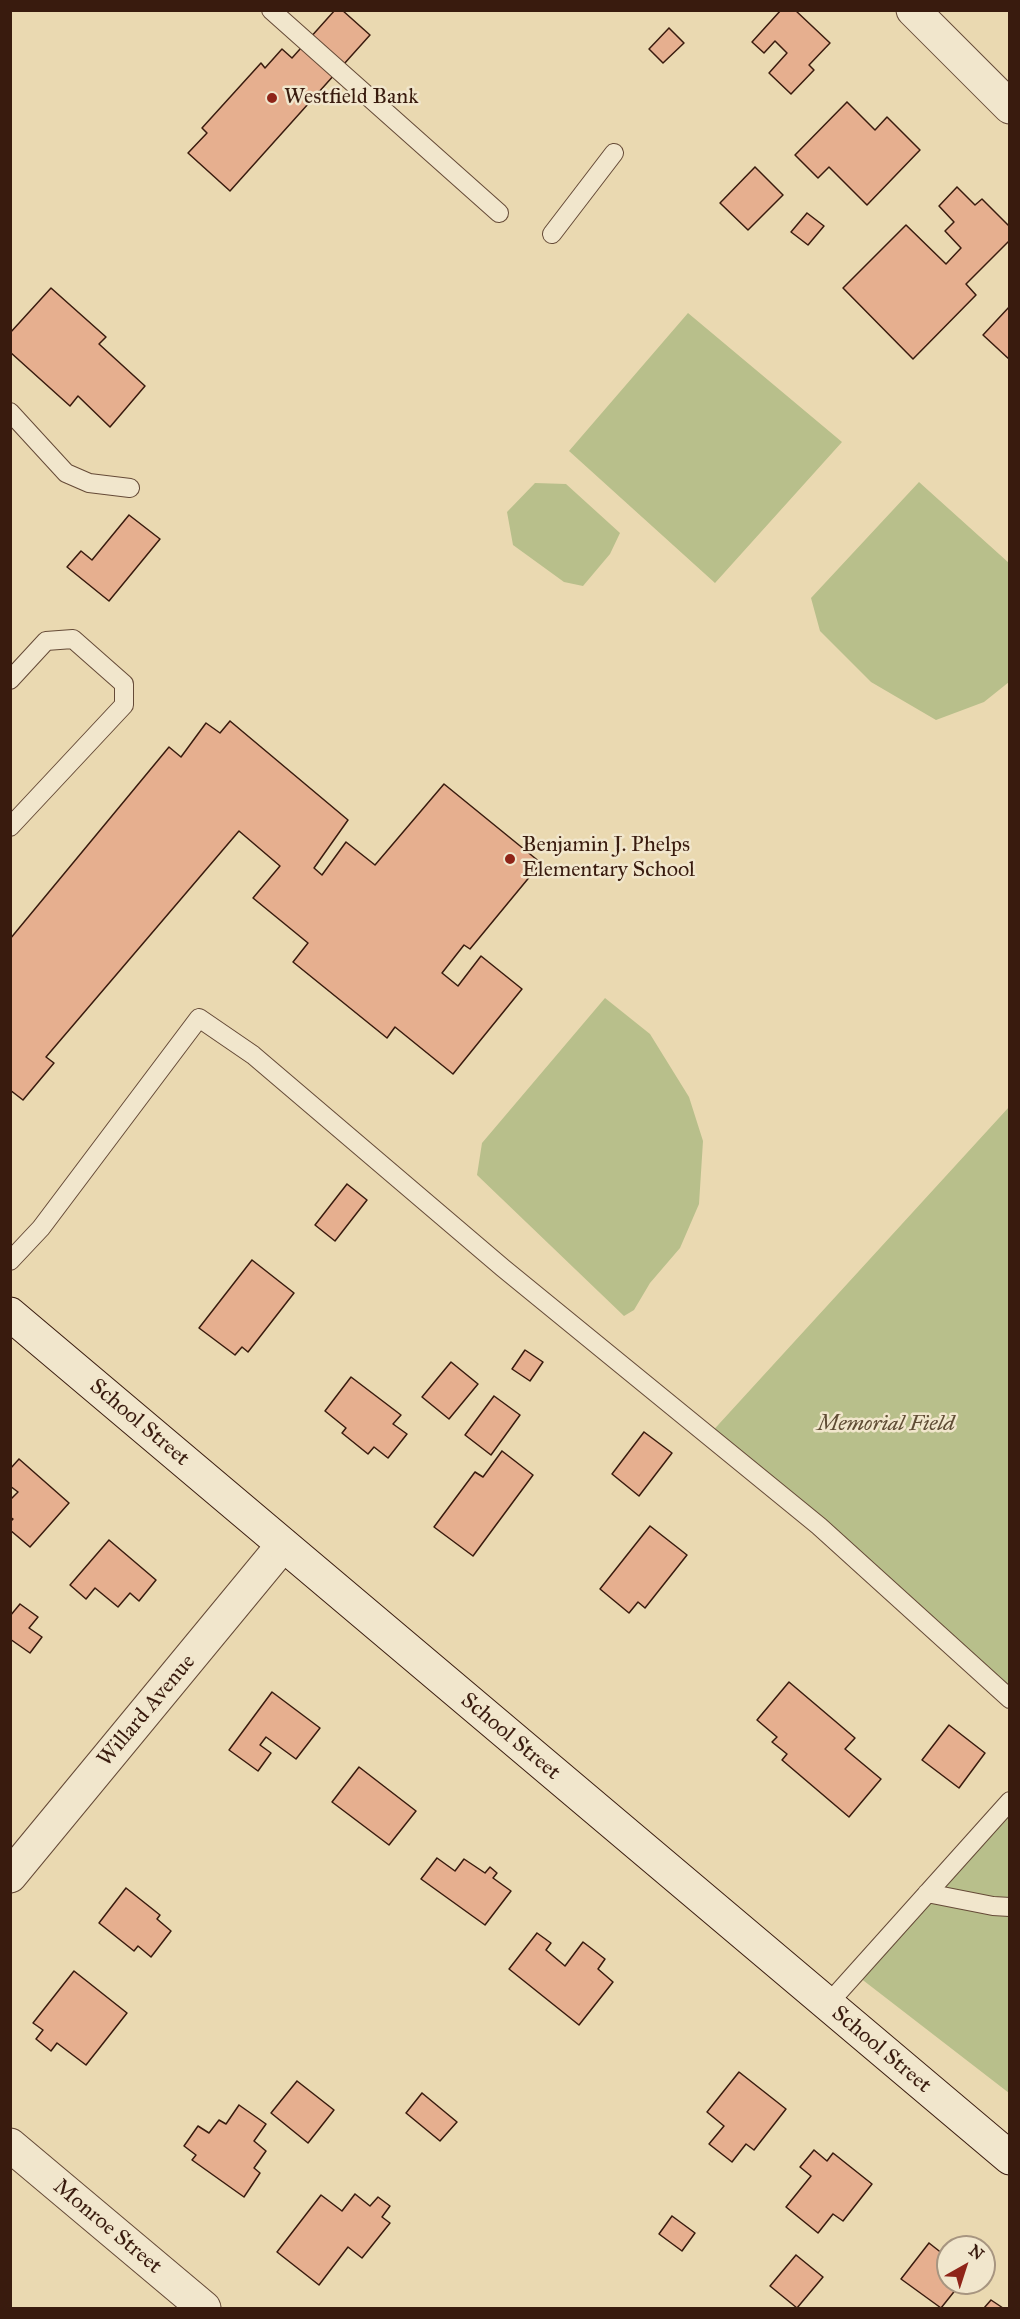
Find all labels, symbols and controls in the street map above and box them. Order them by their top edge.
place label: Westfield Bank [284,85,418,111]
marker: Westfield Bank [265,91,279,105]
place label: Benjamin J. Phelps Elementary School [522,833,695,884]
marker: Benjamin J. Phelps Elementary School [503,852,517,866]
street label: School Street [84,1374,194,1472]
park label: Memorial Field [817,1412,955,1438]
street label: Willard Avenue [92,1650,202,1772]
street label: School Street [455,1688,565,1786]
street label: School Street [826,2001,936,2099]
street label: Monroe Street [47,2174,167,2280]
north arrow [936,2235,996,2295]
text: N [965,2241,988,2264]

